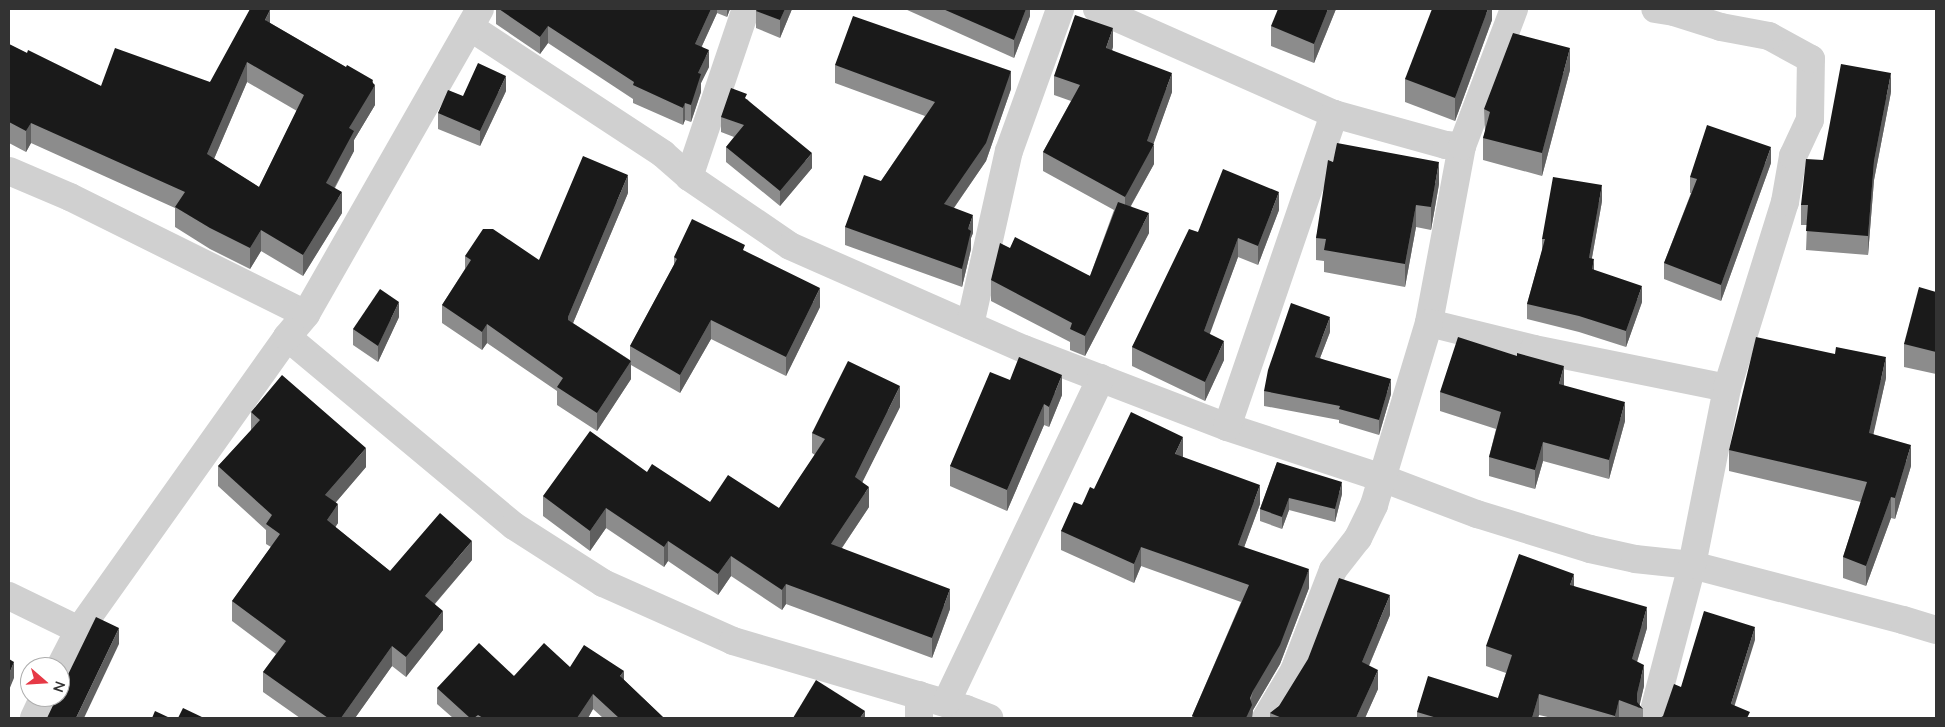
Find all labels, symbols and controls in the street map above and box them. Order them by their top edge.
north arrow [20,657,70,707]
text: N [48,679,69,695]

